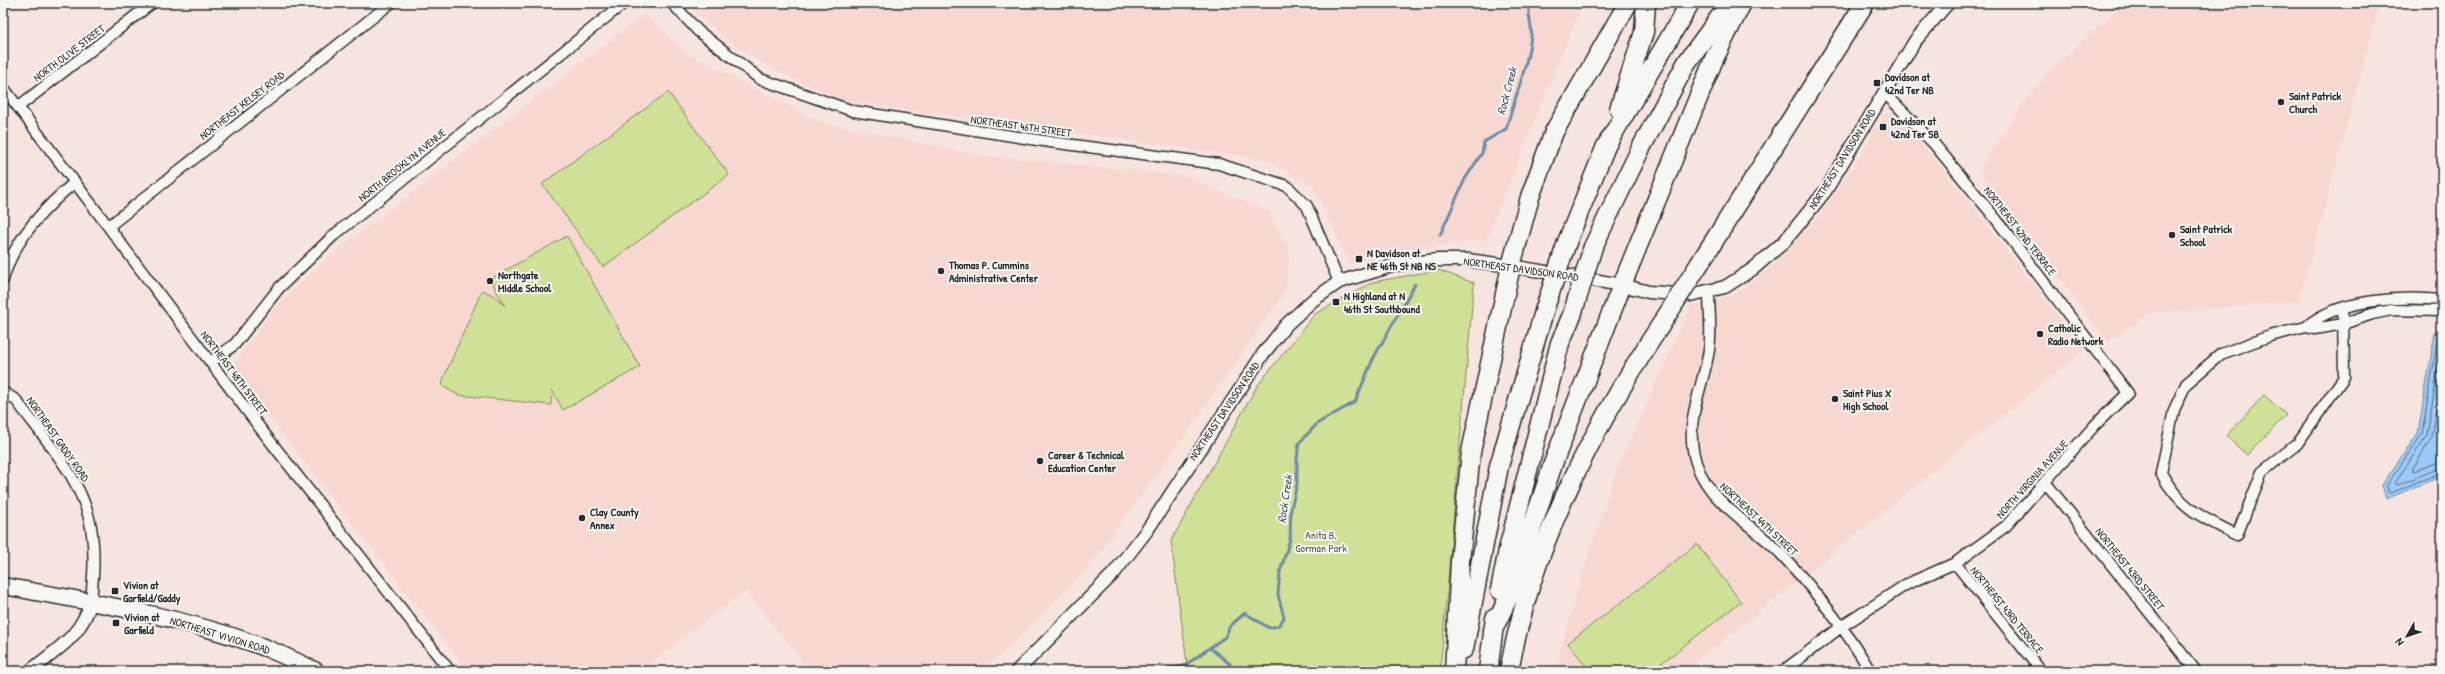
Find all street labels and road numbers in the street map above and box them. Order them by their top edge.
street label: NORTH OLIVE STREET [30,21,108,85]
street label: NORTHEAST KELSEY ROAD [197,67,288,143]
street label: NORTHEAST DAVIDSON ROAD [1805,105,1879,212]
street label: NORTHEAST 46TH STREET [970,112,1073,140]
street label: NORTH BROOKLYN AVENUE [355,125,449,205]
street label: NORTHEAST 42ND TERRACE [1981,184,2059,278]
street label: NORTHEAST DAVIDSON ROAD [1463,254,1580,284]
street label: NORTHEAST 48TH STREET [198,328,271,419]
street label: NORTHEAST DAVIDSON ROAD [1186,358,1263,463]
street label: NORTHEAST GADDY ROAD [23,394,93,485]
street label: NORTH VIRGINIA AVENUE [1993,437,2071,521]
street label: NORTHEAST 44TH STREET [1717,479,1801,559]
street label: NORTHEAST 43RD STREET [2092,525,2168,614]
street label: NORTHEAST 43RD TERRACE [1967,564,2047,657]
street label: NORTHEAST VIVION ROAD [168,613,272,657]

